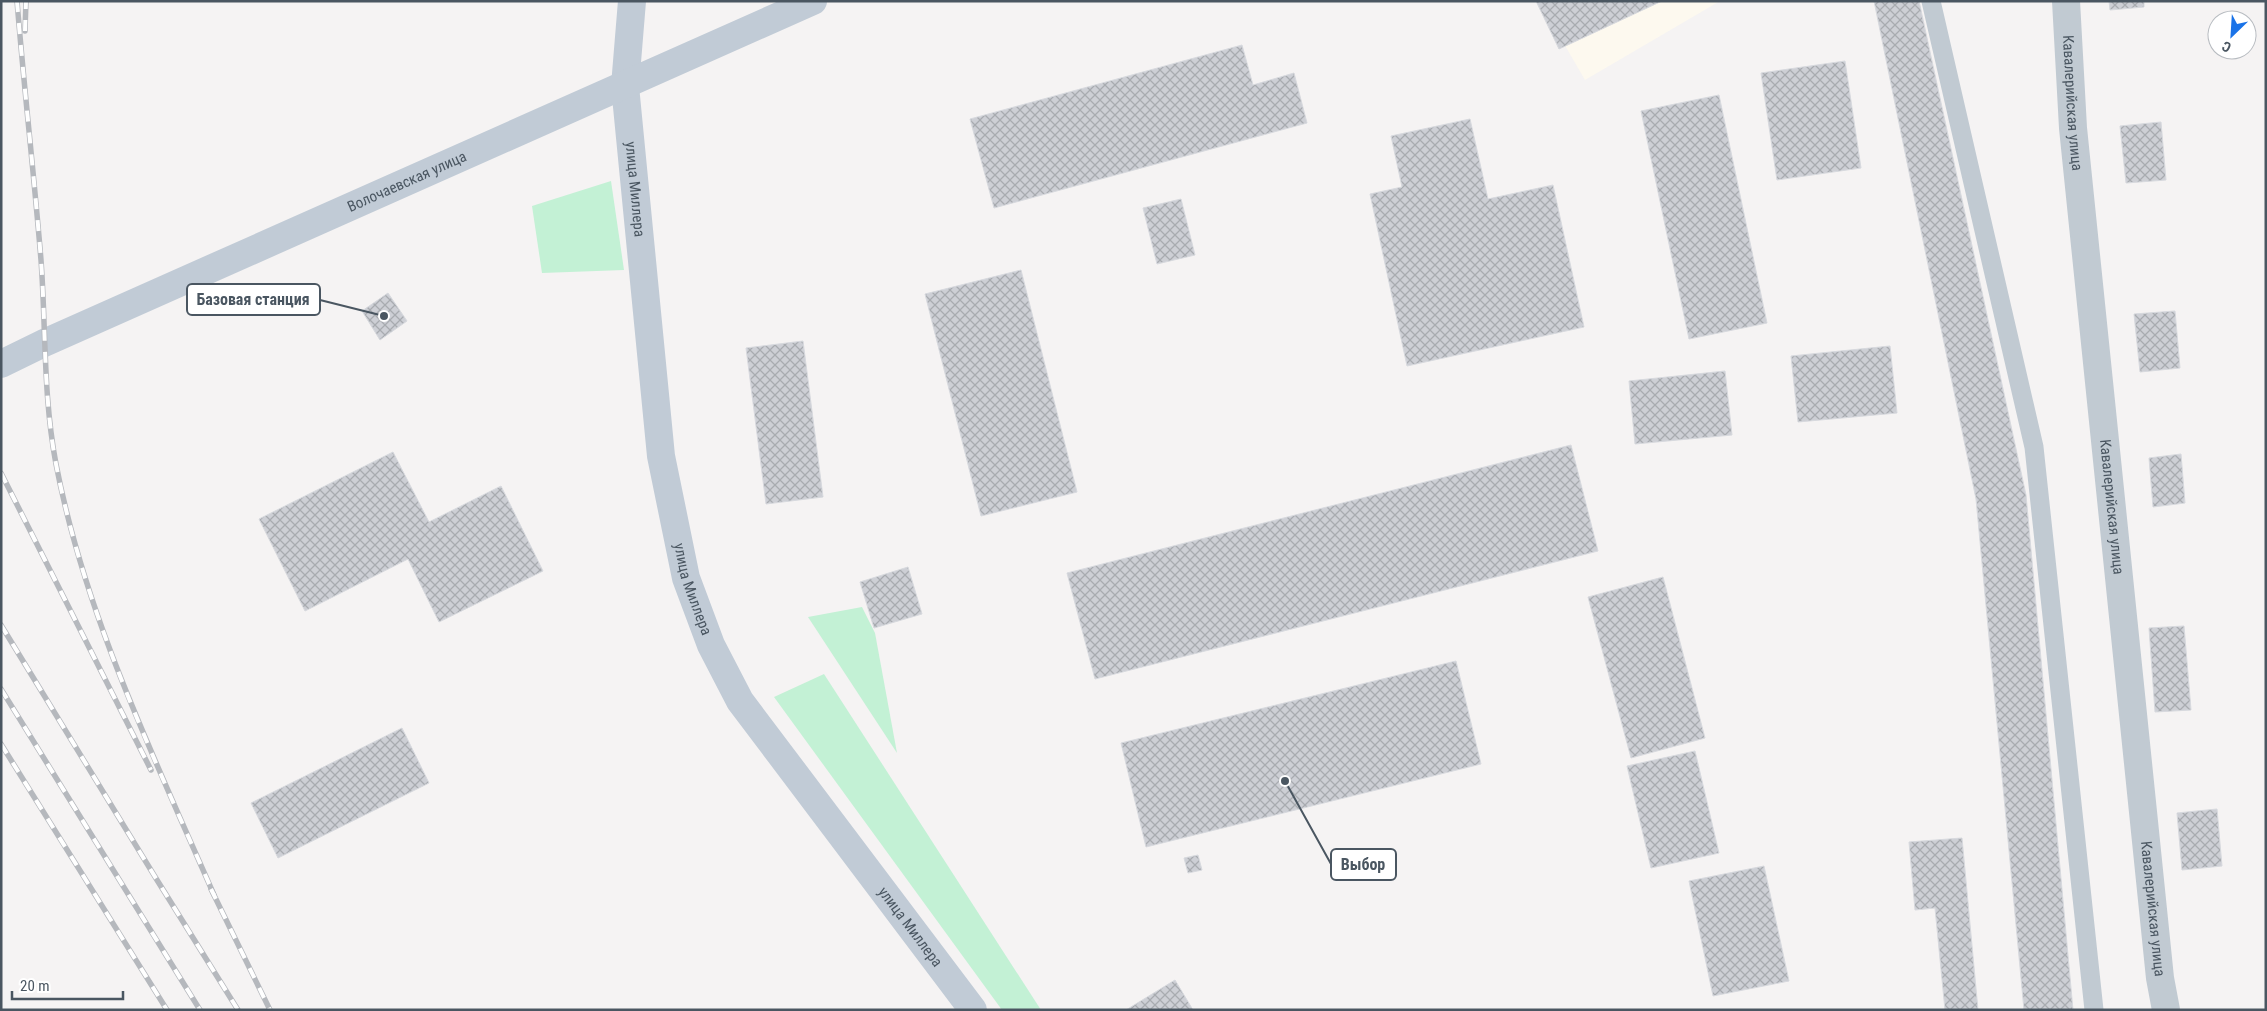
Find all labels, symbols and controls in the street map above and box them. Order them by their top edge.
north arrow [2207,10,2257,60]
street label: Кавалерийская улица [2059,34,2086,172]
text: С [2219,38,2234,56]
street label: улица Миллера [621,141,649,238]
street label: Волочаевская улица [345,147,469,216]
callout: Базовая станция [187,284,320,315]
text: Базовая станция [196,290,310,309]
street label: Кавалерийская улица [2096,438,2128,575]
street label: улица Миллера [670,542,716,638]
street label: Кавалерийская улица [2137,840,2169,977]
callout: Выбор [1331,849,1396,880]
text: Выбор [1341,855,1385,874]
street label: улица Миллера [874,883,946,970]
scale bar [12,968,124,1000]
text: 20 m [20,977,50,995]

